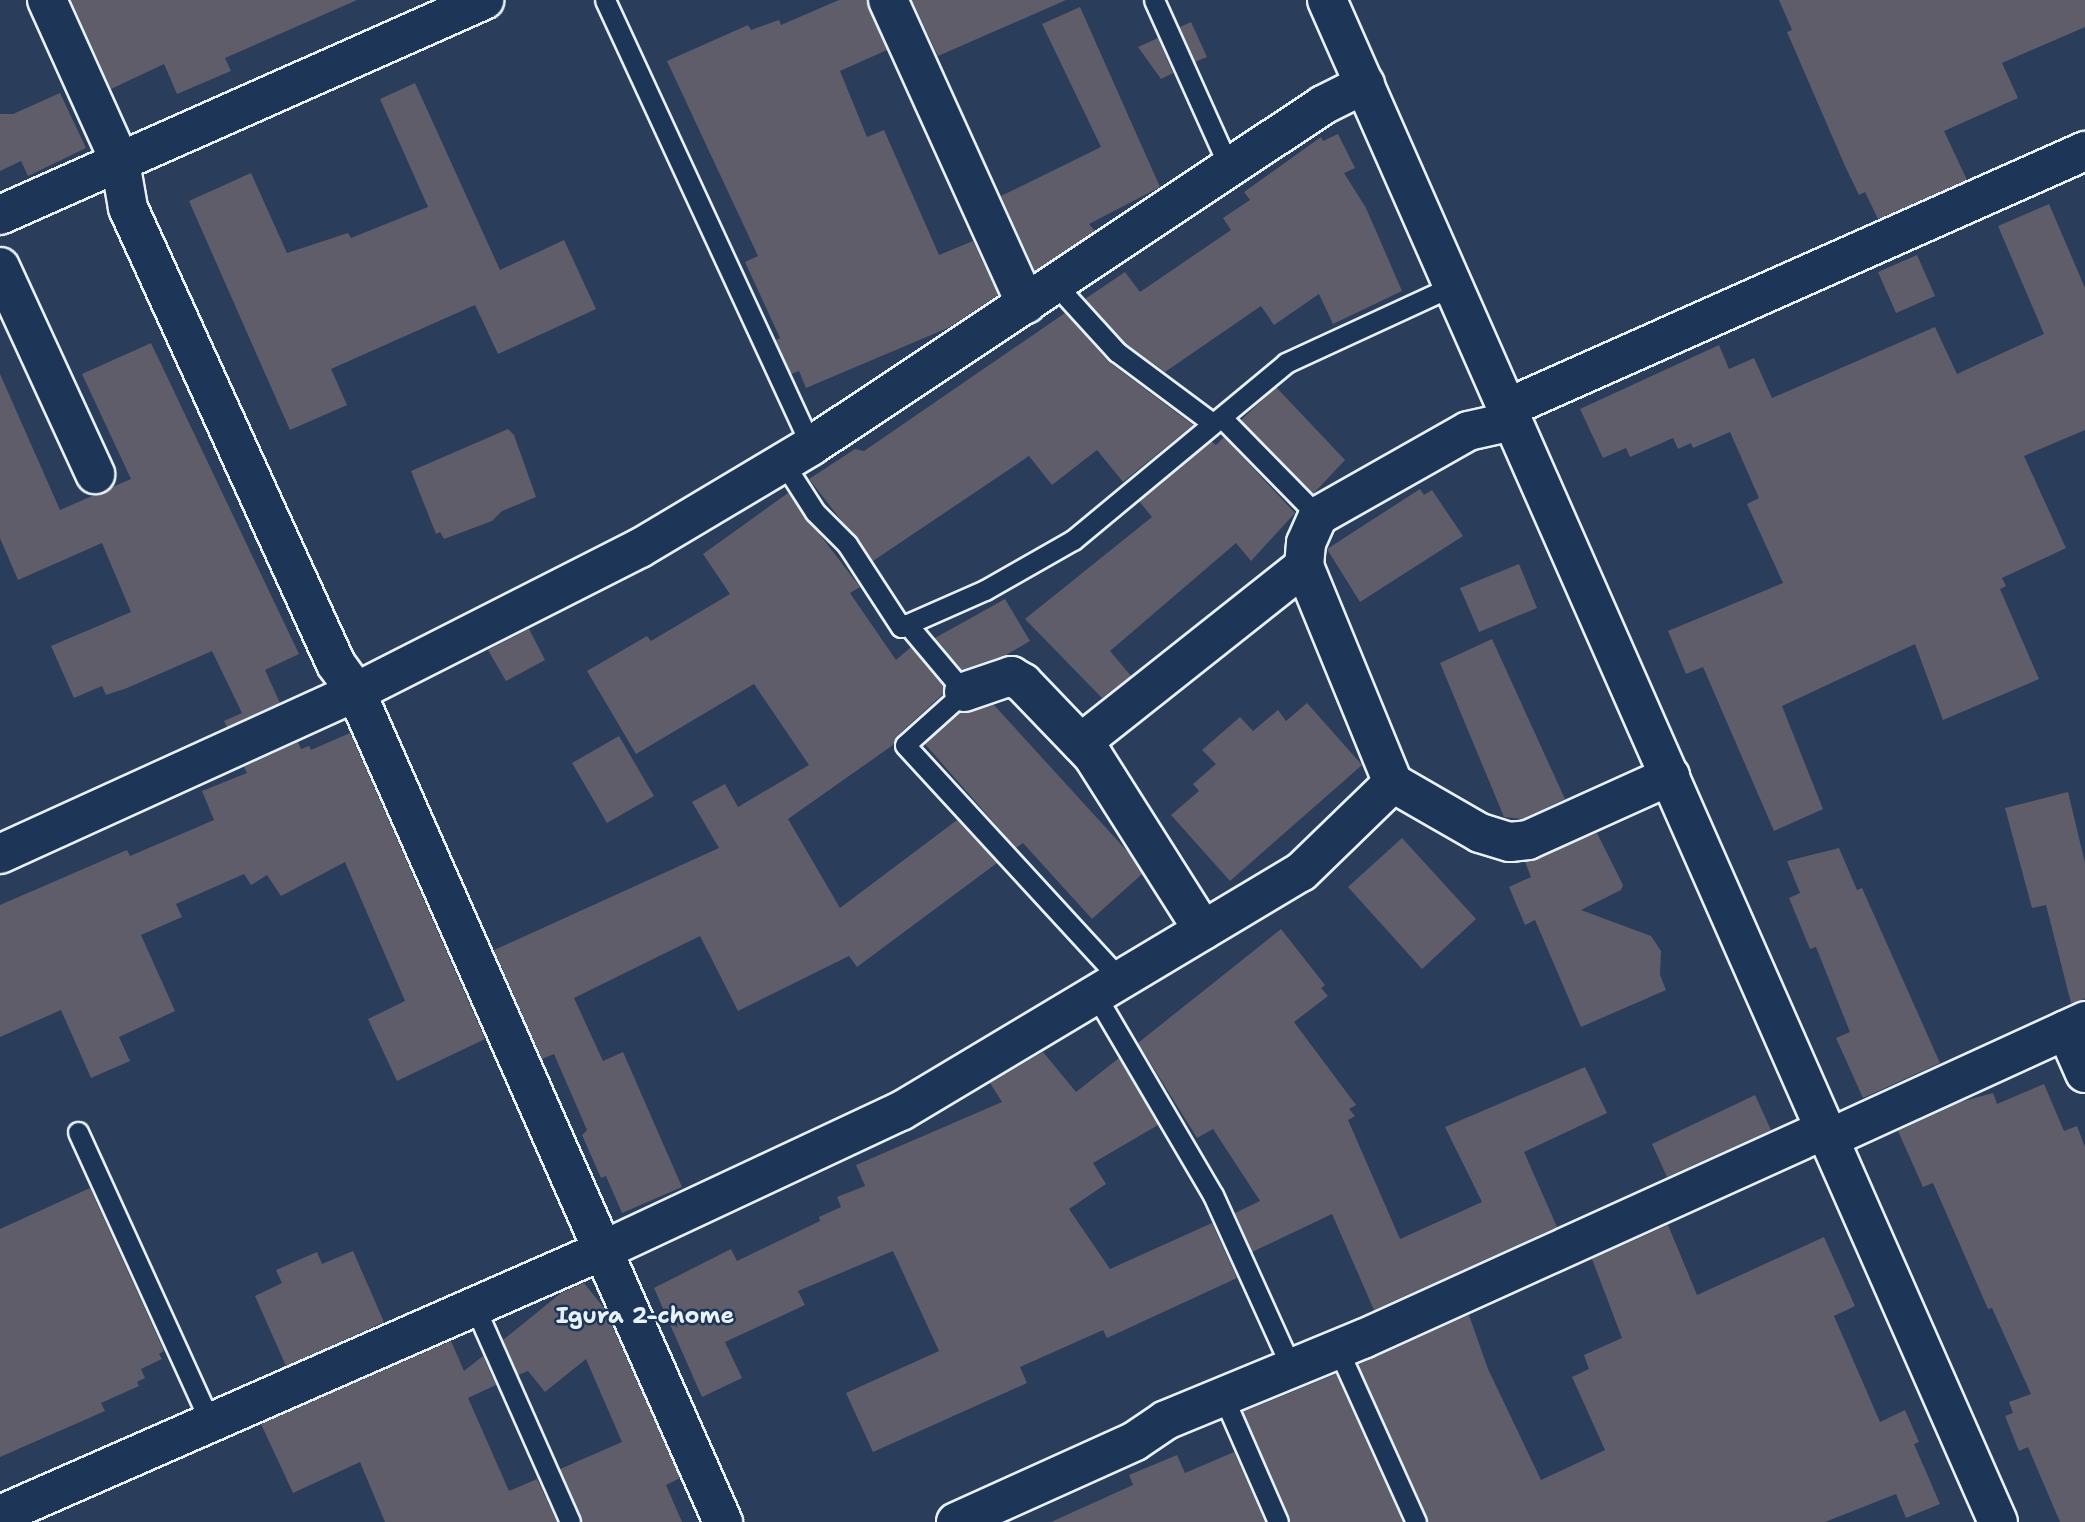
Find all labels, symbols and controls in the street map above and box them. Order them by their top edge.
district label: Igura 2-chome [556,1301,734,1329]

